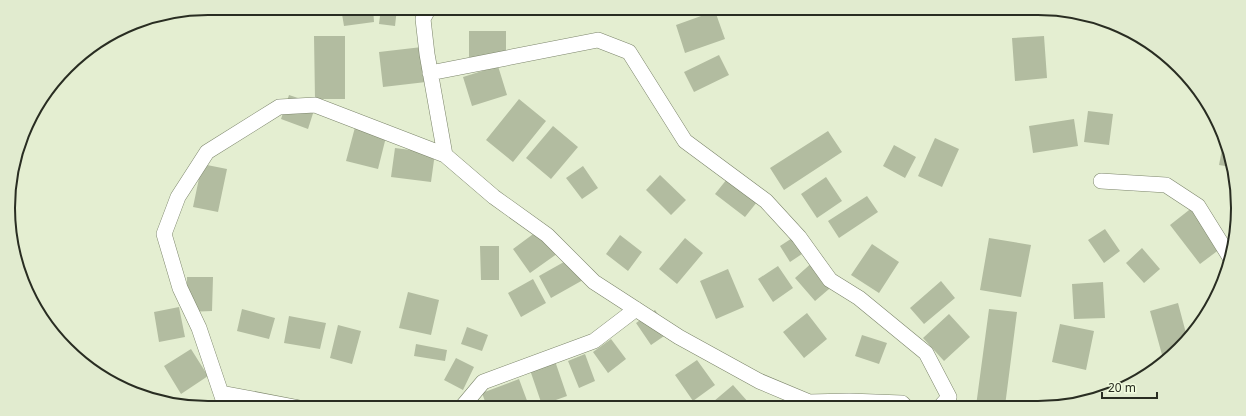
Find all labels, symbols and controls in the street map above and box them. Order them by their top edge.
scale bar [1102,374,1157,400]
text: 20 m [1108,379,1136,396]

